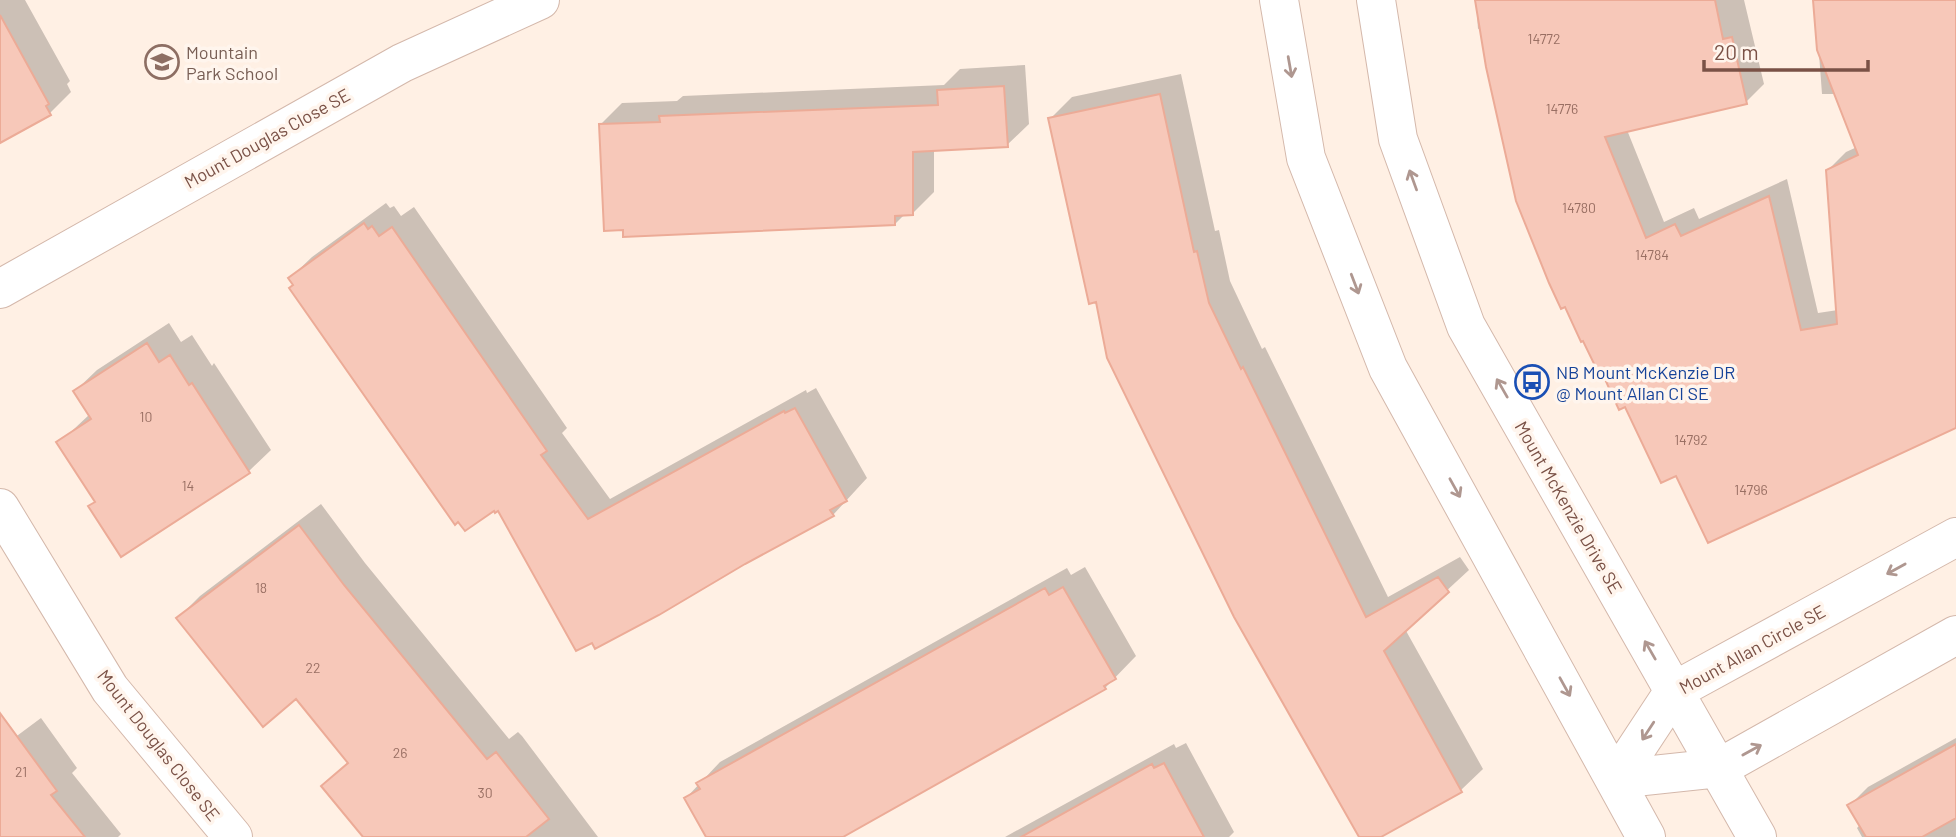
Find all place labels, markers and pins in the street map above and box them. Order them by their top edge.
place label: Mountain Park School [186,41,278,84]
school or university icon: Mountain Park School [143,43,181,81]
place label: NB Mount McKenzie DR @ Mount Allan CI SE [1556,361,1735,404]
bus stop icon: NB Mount McKenzie DR @ Mount Allan CI SE [1513,363,1551,401]

